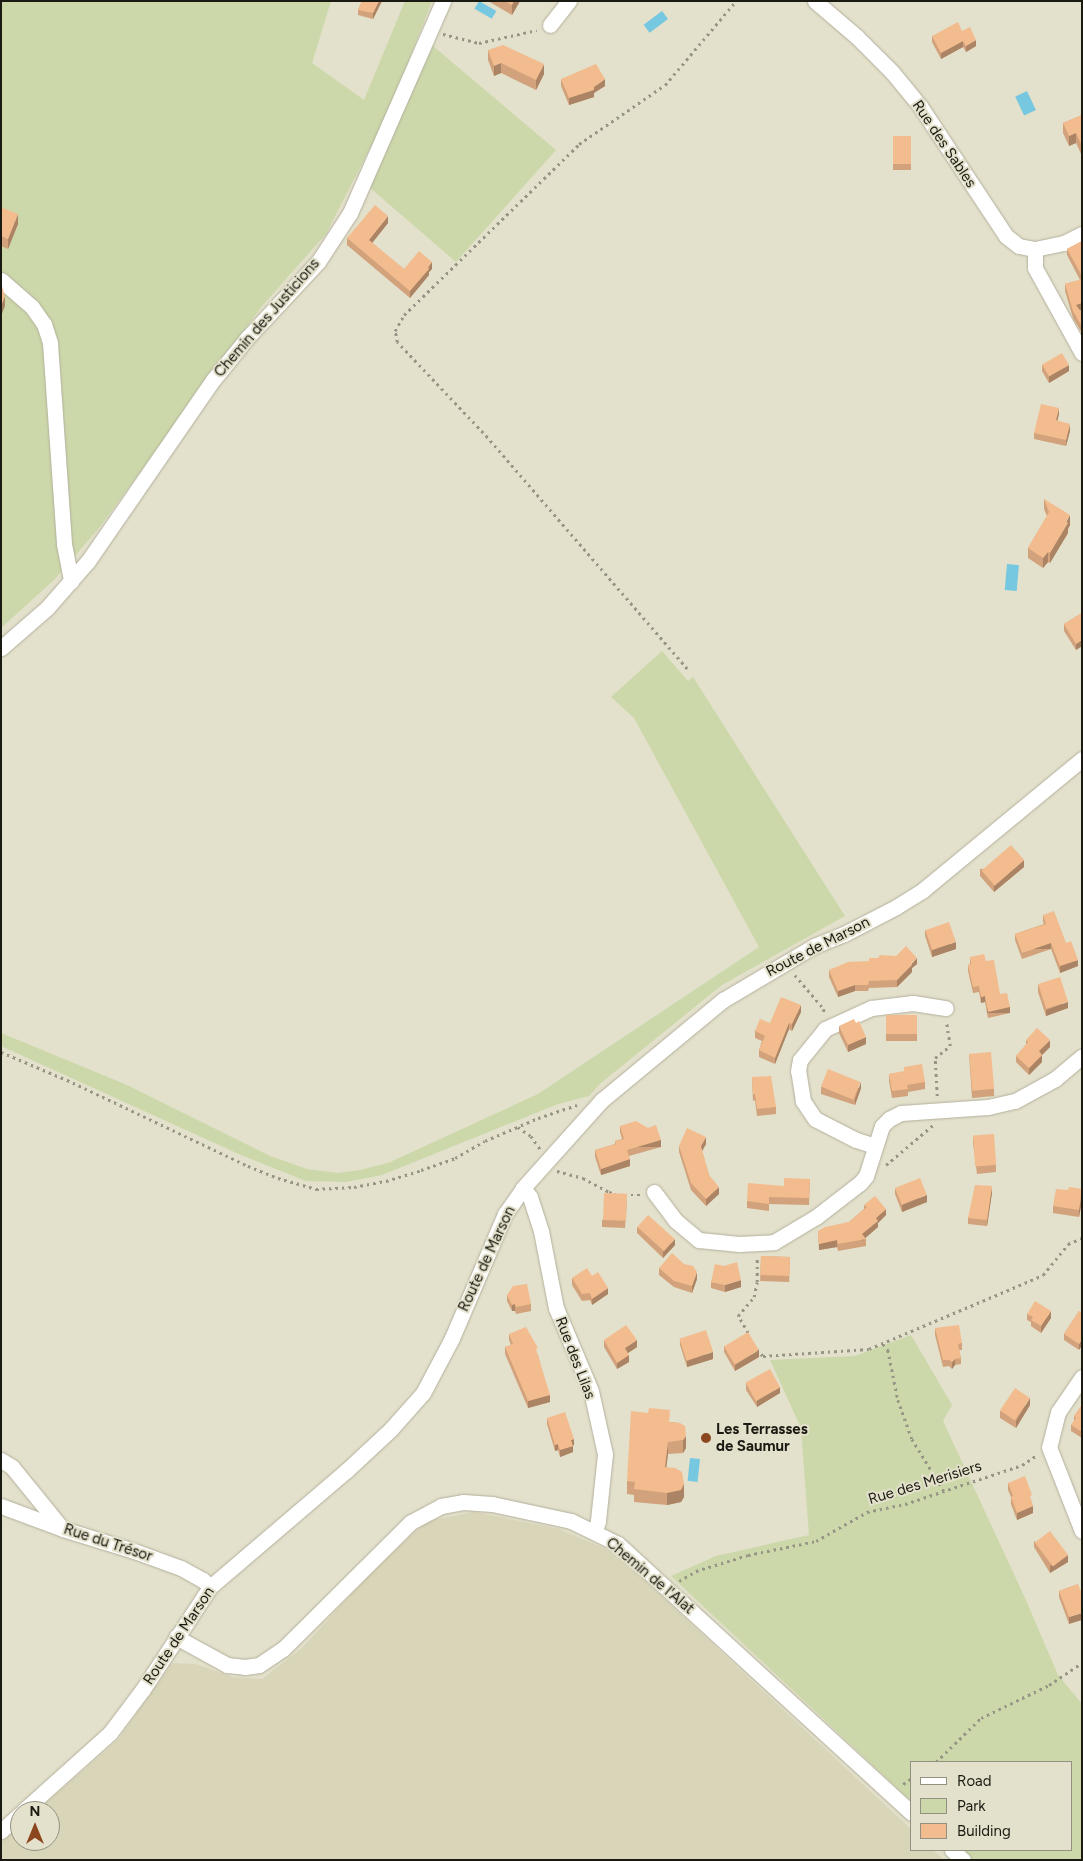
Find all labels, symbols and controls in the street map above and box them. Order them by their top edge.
street label: Rue des Sables [908,97,980,191]
street label: Chemin des Justicions [211,255,323,381]
street label: Route de Marson [763,913,873,981]
street label: Route de Marson [455,1203,519,1315]
street label: Rue des Lilas [551,1314,599,1402]
place label: Les Terrasses de Saumur [716,1420,808,1455]
marker: Les Terrasses de Saumur [700,1432,712,1444]
street label: Rue des Merisiers [866,1457,984,1509]
street label: Rue du Trésor [61,1520,155,1566]
street label: Chemin de l'Alat [602,1534,698,1618]
street label: Route de Marson [140,1584,218,1688]
legend [910,1761,1073,1851]
text: Road [957,1772,992,1790]
text: Park [957,1797,986,1815]
north arrow [10,1801,60,1851]
text: N [30,1803,40,1820]
text: Building [957,1822,1011,1840]

